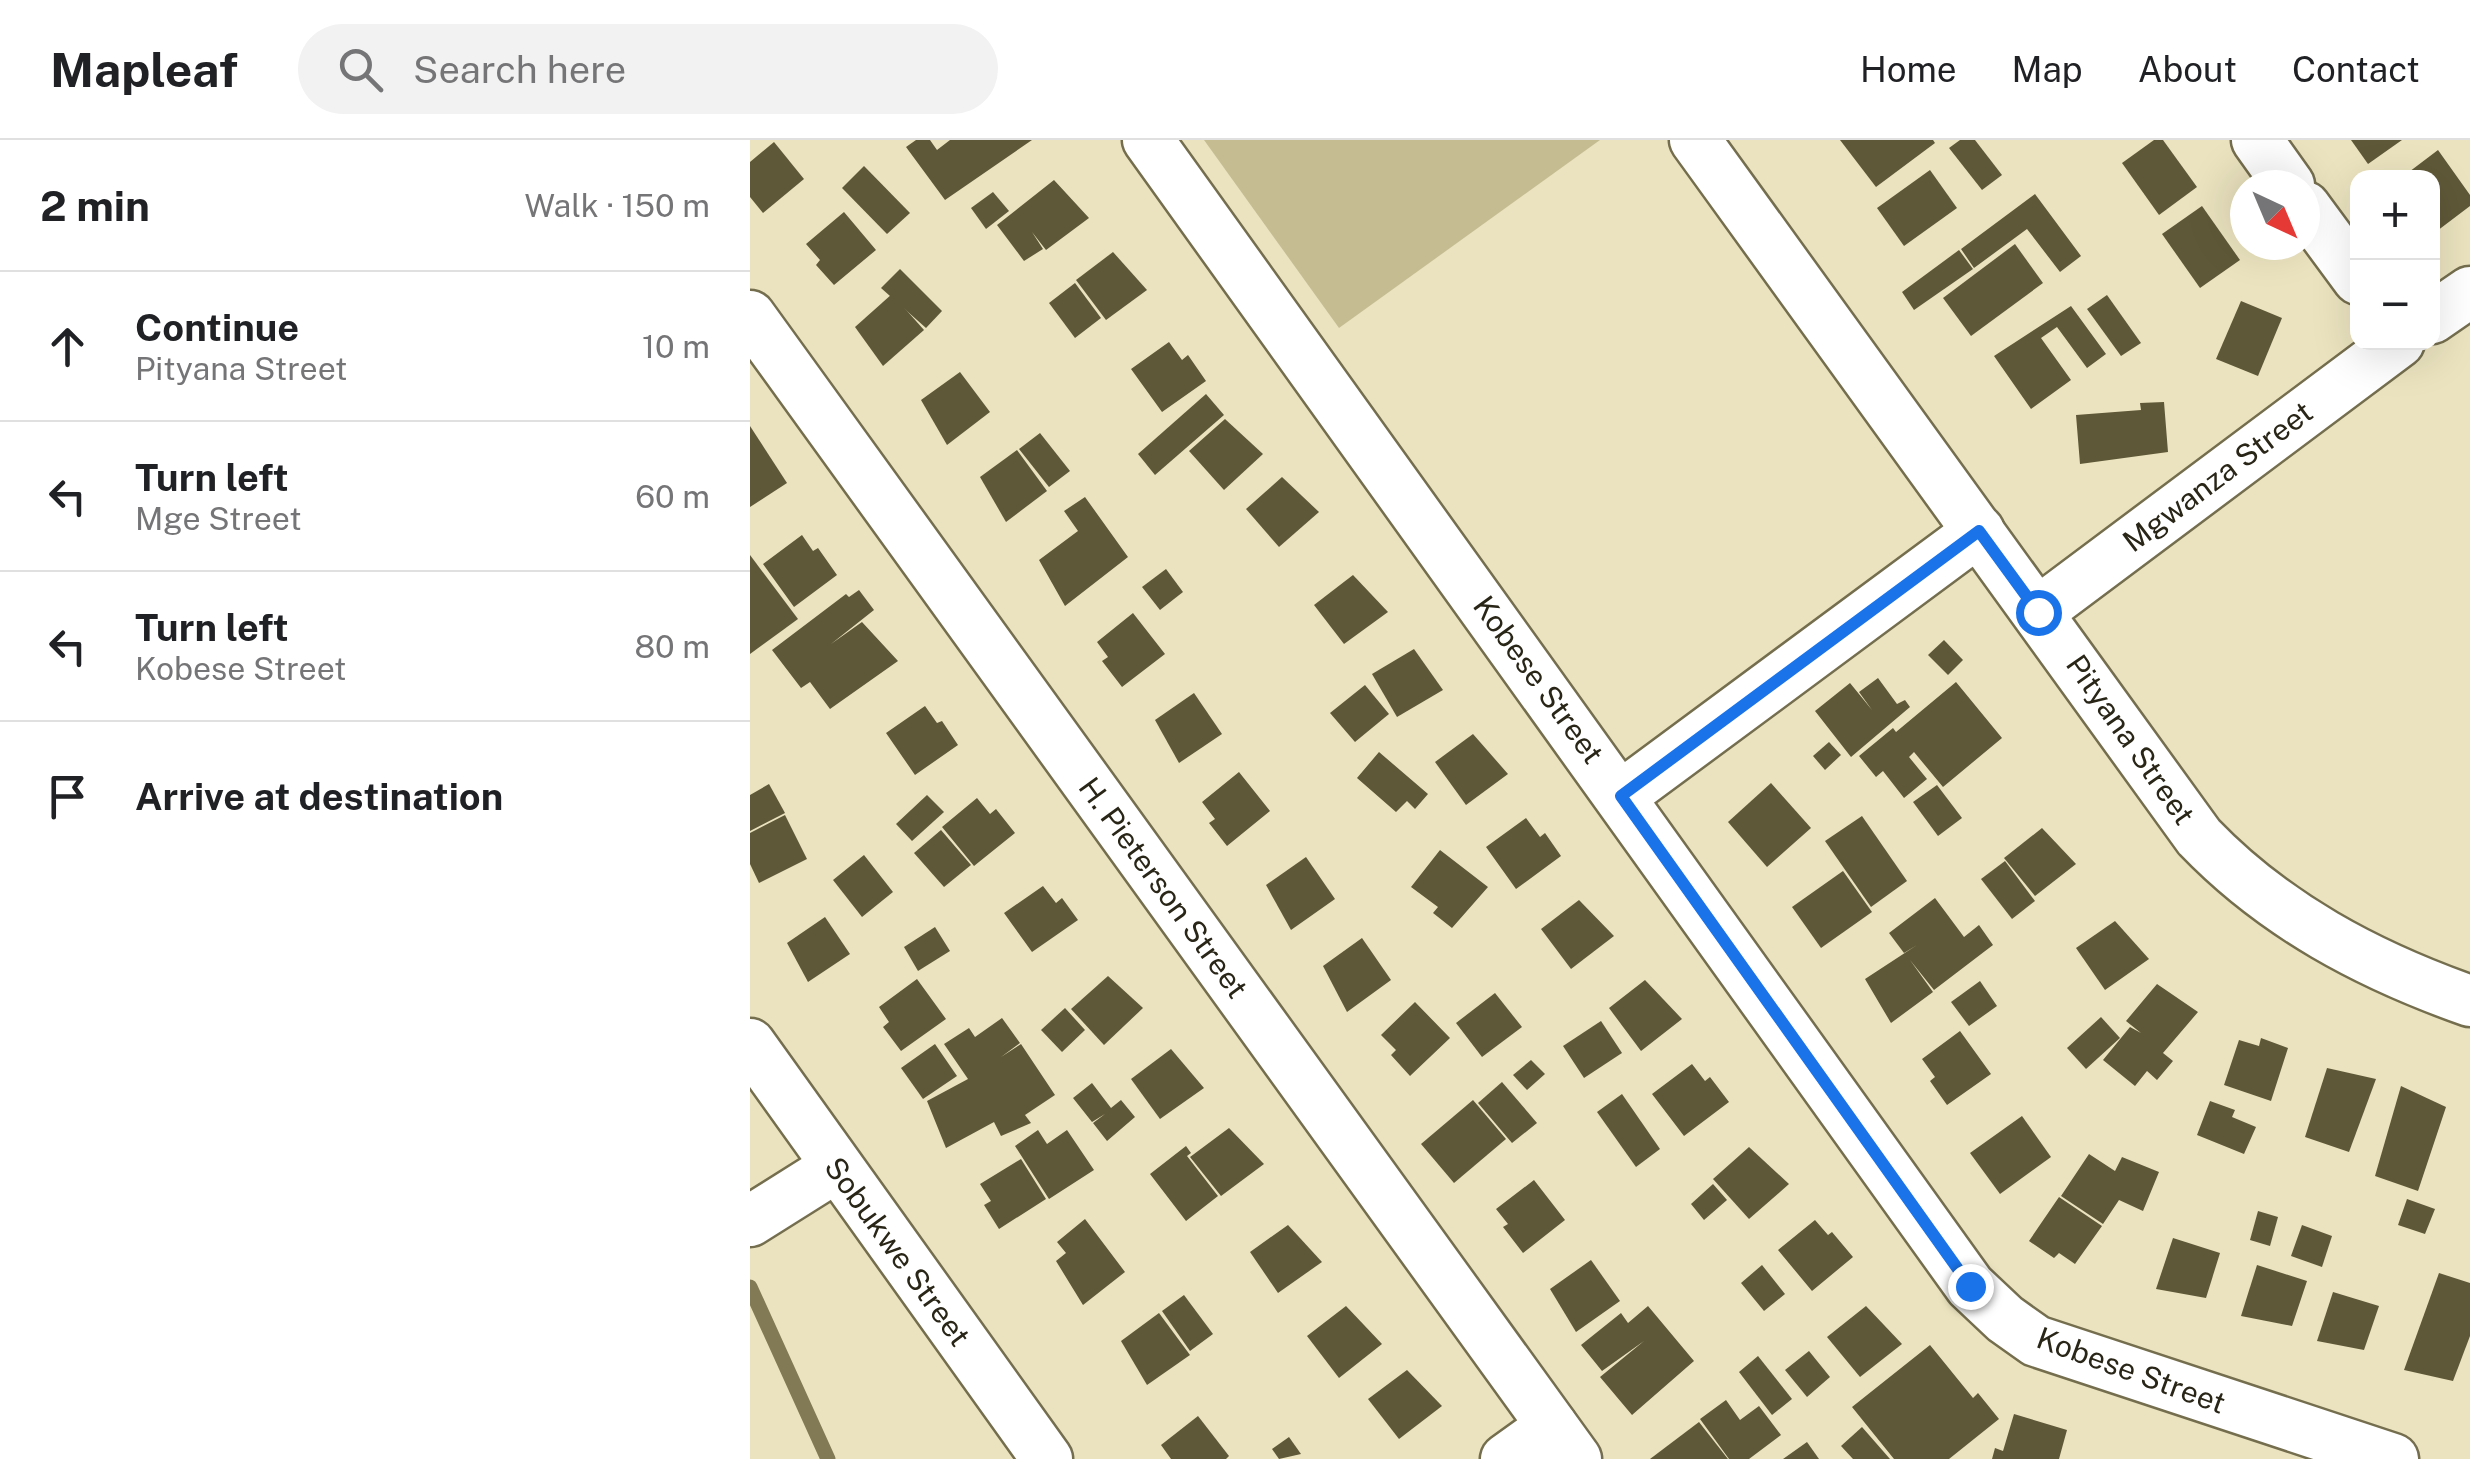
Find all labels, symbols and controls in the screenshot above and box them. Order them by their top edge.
search box [298,24,998,114]
text: Mapleaf [50,41,238,98]
icon: search [333,42,388,97]
text: Search here [413,47,626,92]
text: Home [1860,49,1957,90]
text: Map [2012,49,2083,90]
text: About [2138,49,2237,90]
text: Contact [2292,49,2420,90]
north arrow [2230,170,2320,260]
map controls [2350,170,2440,350]
button: + [2350,170,2440,260]
text: 2 min [40,181,150,230]
text: Walk · 150 m [524,187,710,224]
button: − [2350,260,2440,350]
text: Continue [135,305,299,350]
icon: ahead [40,319,95,374]
text: 10 m [642,328,710,365]
text: Pityana Street [135,350,348,387]
street label: Mgwanza Street [2116,393,2319,559]
text: Turn left [135,455,289,500]
icon: left [40,469,95,524]
text: 60 m [635,478,710,515]
text: Mge Street [135,500,302,537]
street label: Kobese Street [1466,589,1612,770]
route start [2016,590,2062,636]
text: Turn left [135,605,289,650]
icon: left [40,619,95,674]
text: 80 m [634,628,710,665]
street label: Pityana Street [2059,647,2203,831]
text: Kobese Street [135,650,346,687]
icon: arrive [40,769,95,824]
street label: H. Pieterson Street [1072,770,1256,1005]
text: Arrive at destination [135,774,503,819]
street label: Sobukwe Street [817,1150,978,1353]
route end [1948,1264,1994,1310]
street label: Kobese Street [2032,1319,2231,1421]

